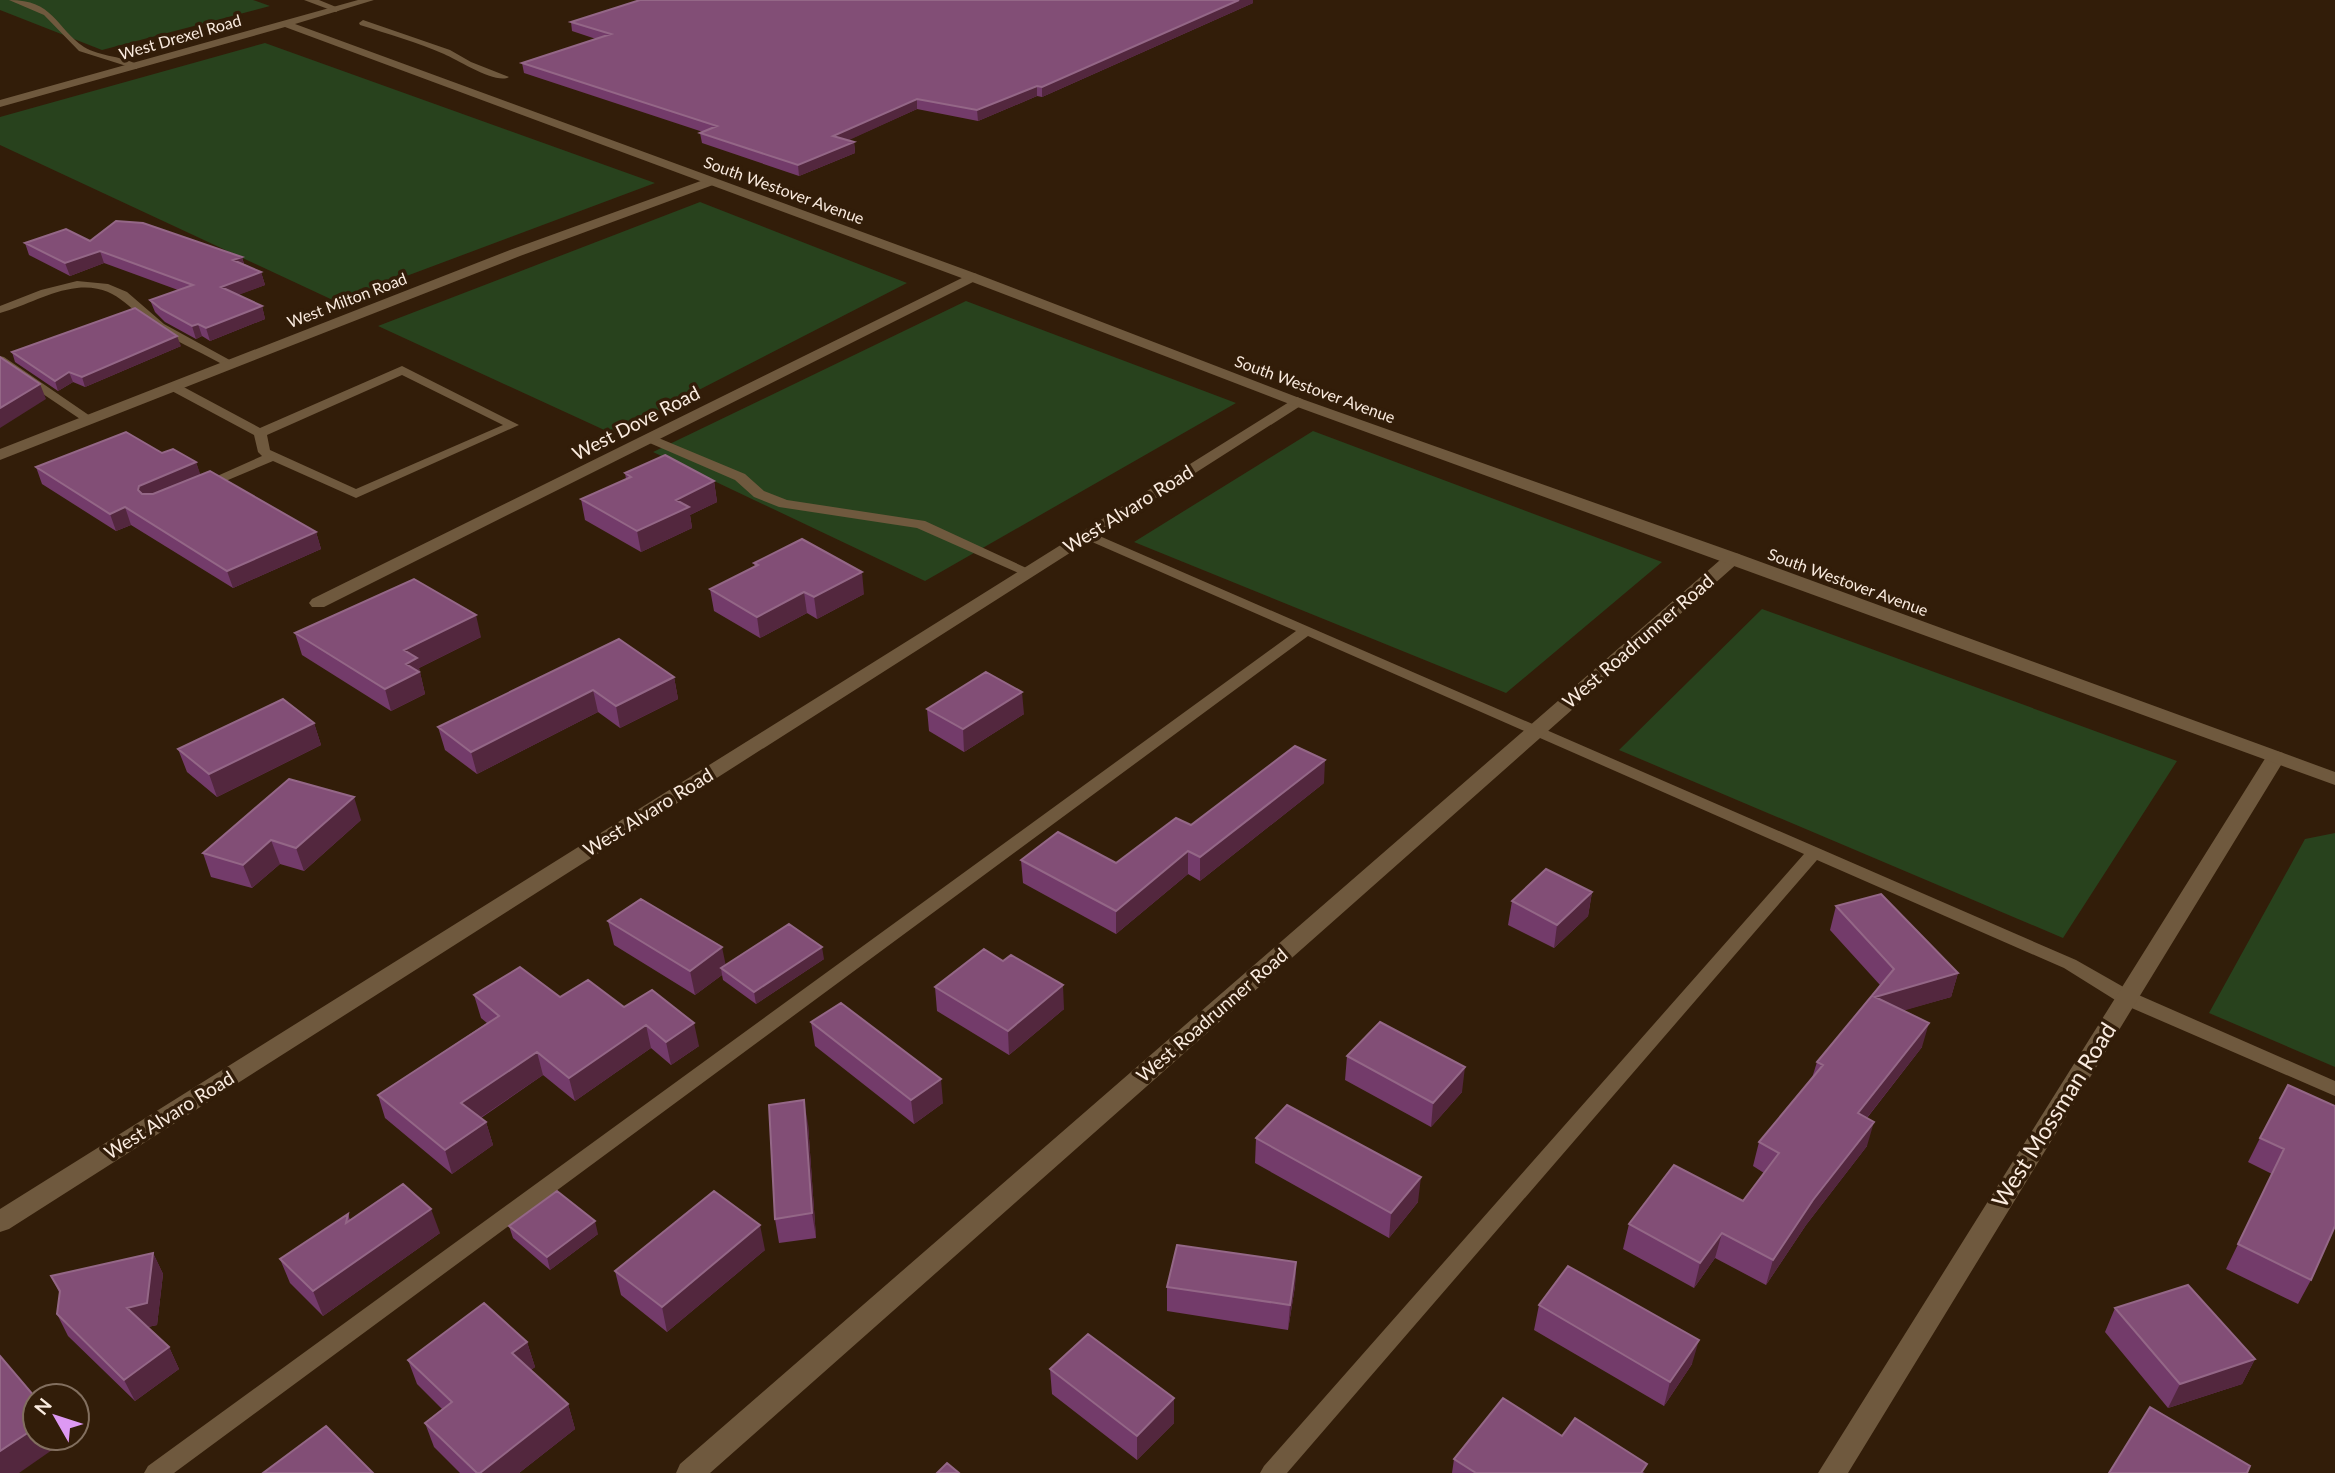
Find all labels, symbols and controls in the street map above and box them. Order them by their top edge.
street label: West Drexel Road [117,10,243,63]
street label: South Westover Avenue [701,152,867,227]
street label: West Milton Road [284,268,409,331]
street label: South Westover Avenue [1232,351,1398,426]
street label: West Dove Road [568,381,703,465]
street label: West Alvaro Road [1059,459,1197,558]
street label: South Westover Avenue [1765,544,1931,619]
street label: West Roadrunner Road [1557,569,1718,713]
street label: West Alvaro Road [579,762,717,861]
street label: West Roadrunner Road [1131,943,1292,1087]
street label: West Mossman Road [1985,1017,2121,1212]
street label: West Alvaro Road [100,1065,238,1164]
north arrow [21,1382,91,1452]
text: N [29,1393,56,1419]

